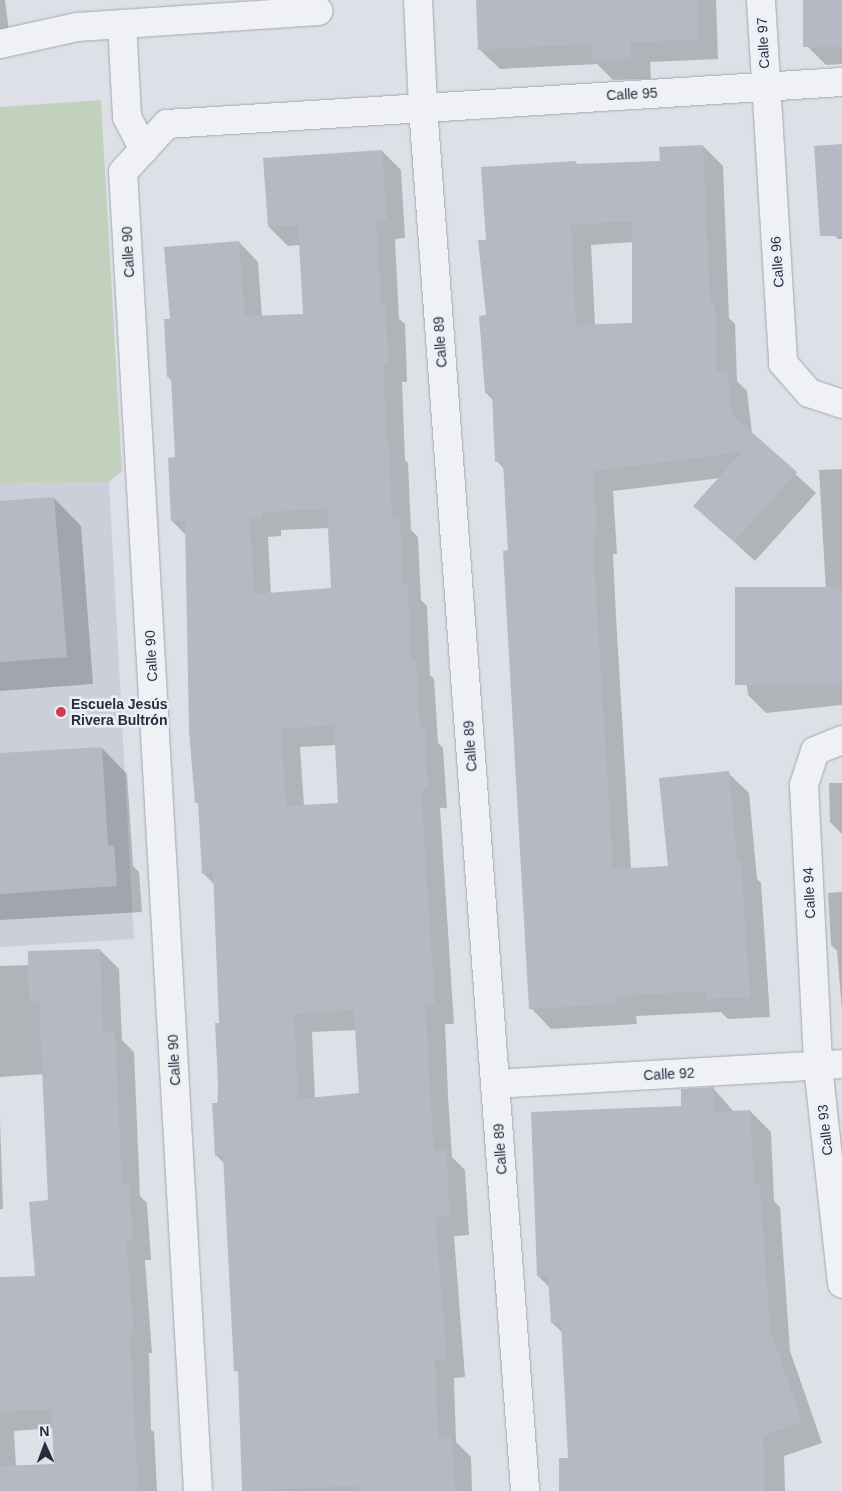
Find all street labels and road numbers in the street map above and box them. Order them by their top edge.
street label: Calle 97 [753,17,773,69]
street label: Calle 95 [606,84,658,104]
street label: Calle 90 [118,226,138,278]
street label: Calle 96 [767,236,787,288]
street label: Calle 89 [430,316,450,368]
street label: Calle 90 [141,630,161,682]
street label: Calle 89 [460,720,480,772]
street label: Calle 94 [799,867,819,919]
street label: Calle 90 [164,1034,184,1086]
street label: Calle 92 [643,1064,695,1084]
street label: Calle 93 [814,1104,836,1156]
street label: Calle 89 [490,1123,510,1175]

